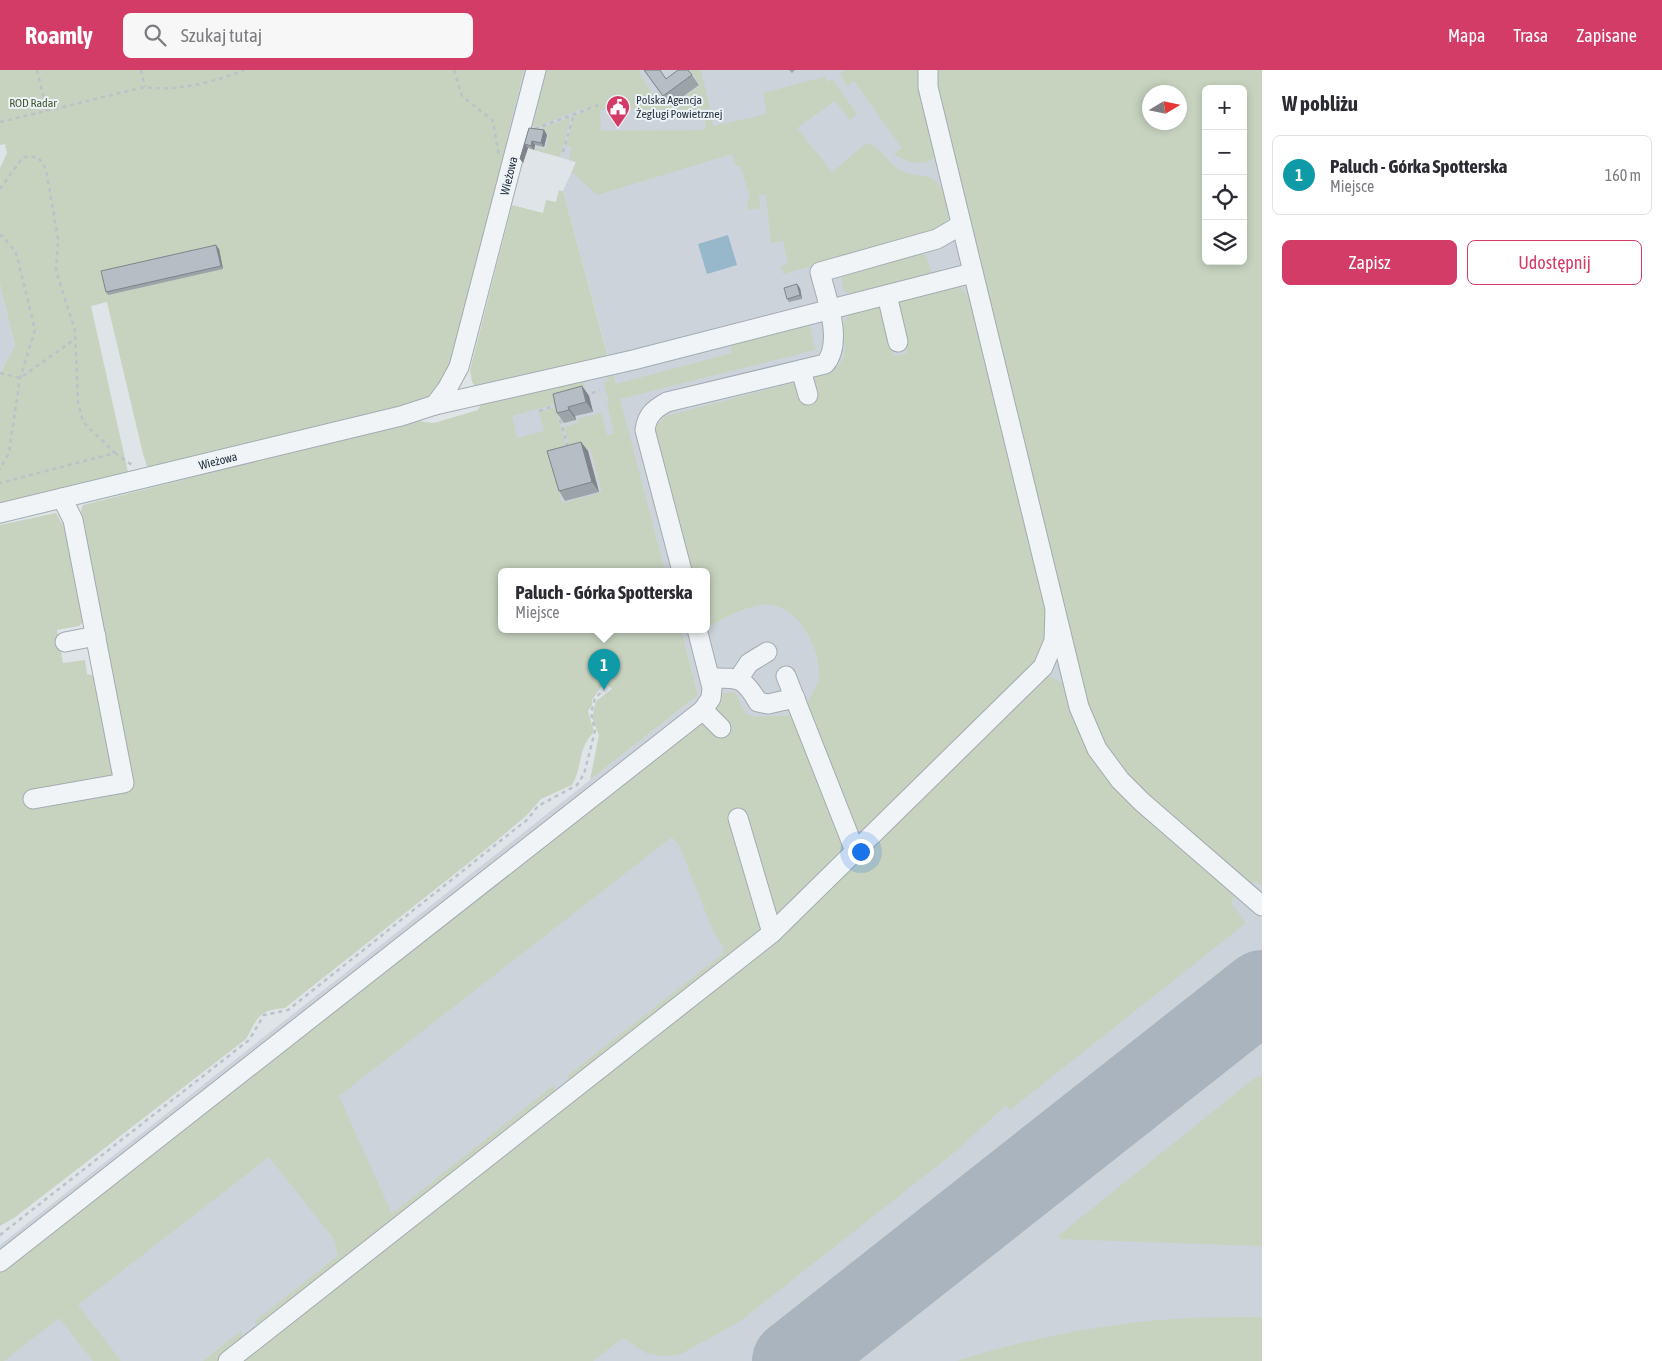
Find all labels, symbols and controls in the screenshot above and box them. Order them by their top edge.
search box [123,13,473,58]
icon: search [141,21,169,49]
text: Roamly [25,22,93,49]
text: Szukaj tutaj [181,24,262,46]
text: Mapa [1448,25,1485,46]
text: Trasa [1513,25,1548,46]
text: Zapisane [1576,25,1637,46]
north arrow [1142,85,1187,130]
map controls [1202,85,1247,265]
button: + [1202,85,1247,130]
text: W pobliżu [1282,91,1358,115]
place label: Polska Agencja Żeglugi Powietrznej [636,93,723,121]
public building icon: Polska Agencja Żeglugi Powietrznej [605,94,631,128]
park label: ROD Radar [9,96,57,110]
button: − [1202,130,1247,175]
street label: Wieżowa [497,155,521,197]
text: Paluch - Górka Spotterska [1330,155,1507,177]
text: 1 [1295,166,1303,184]
text: 160 m [1605,166,1641,184]
button: locate [1202,175,1247,220]
text: Miejsce [1330,177,1374,195]
button: layers [1202,220,1247,265]
button: Zapisz [1282,240,1457,285]
button: Udostępnij [1467,240,1642,285]
street label: Wieżowa [197,449,239,473]
popup [498,568,710,633]
text: Paluch - Górka Spotterska [515,581,693,603]
text: Miejsce [515,603,559,621]
pin: 1 [588,649,620,690]
your location [848,839,874,865]

